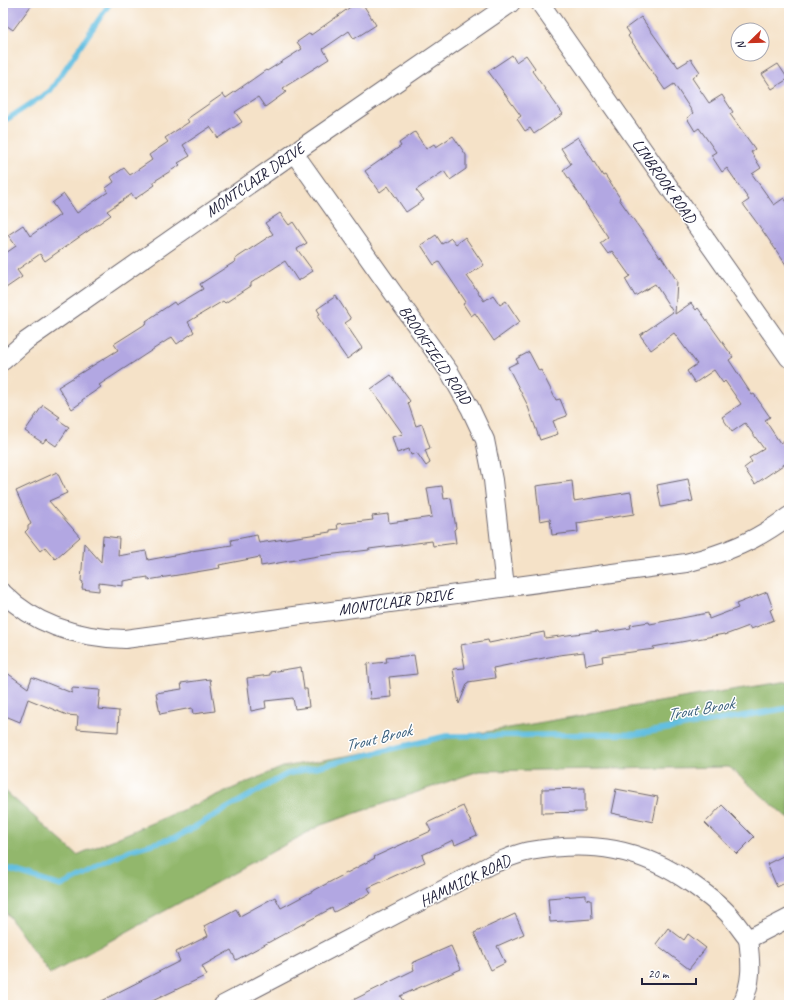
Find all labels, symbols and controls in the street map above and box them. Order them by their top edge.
north arrow [730,22,770,62]
text: N [732,38,749,52]
street label: LINBROOK ROAD [628,135,701,229]
street label: MONTCLAIR DRIVE [202,137,310,222]
street label: BROOKFIELD ROAD [394,302,477,410]
street label: MONTCLAIR DRIVE [337,584,457,620]
water label: Trout Brook [665,692,738,725]
water label: Trout Brook [343,719,416,756]
street label: HAMMICK ROAD [416,850,515,912]
scale bar [642,960,696,986]
text: 20 m [648,966,670,982]

